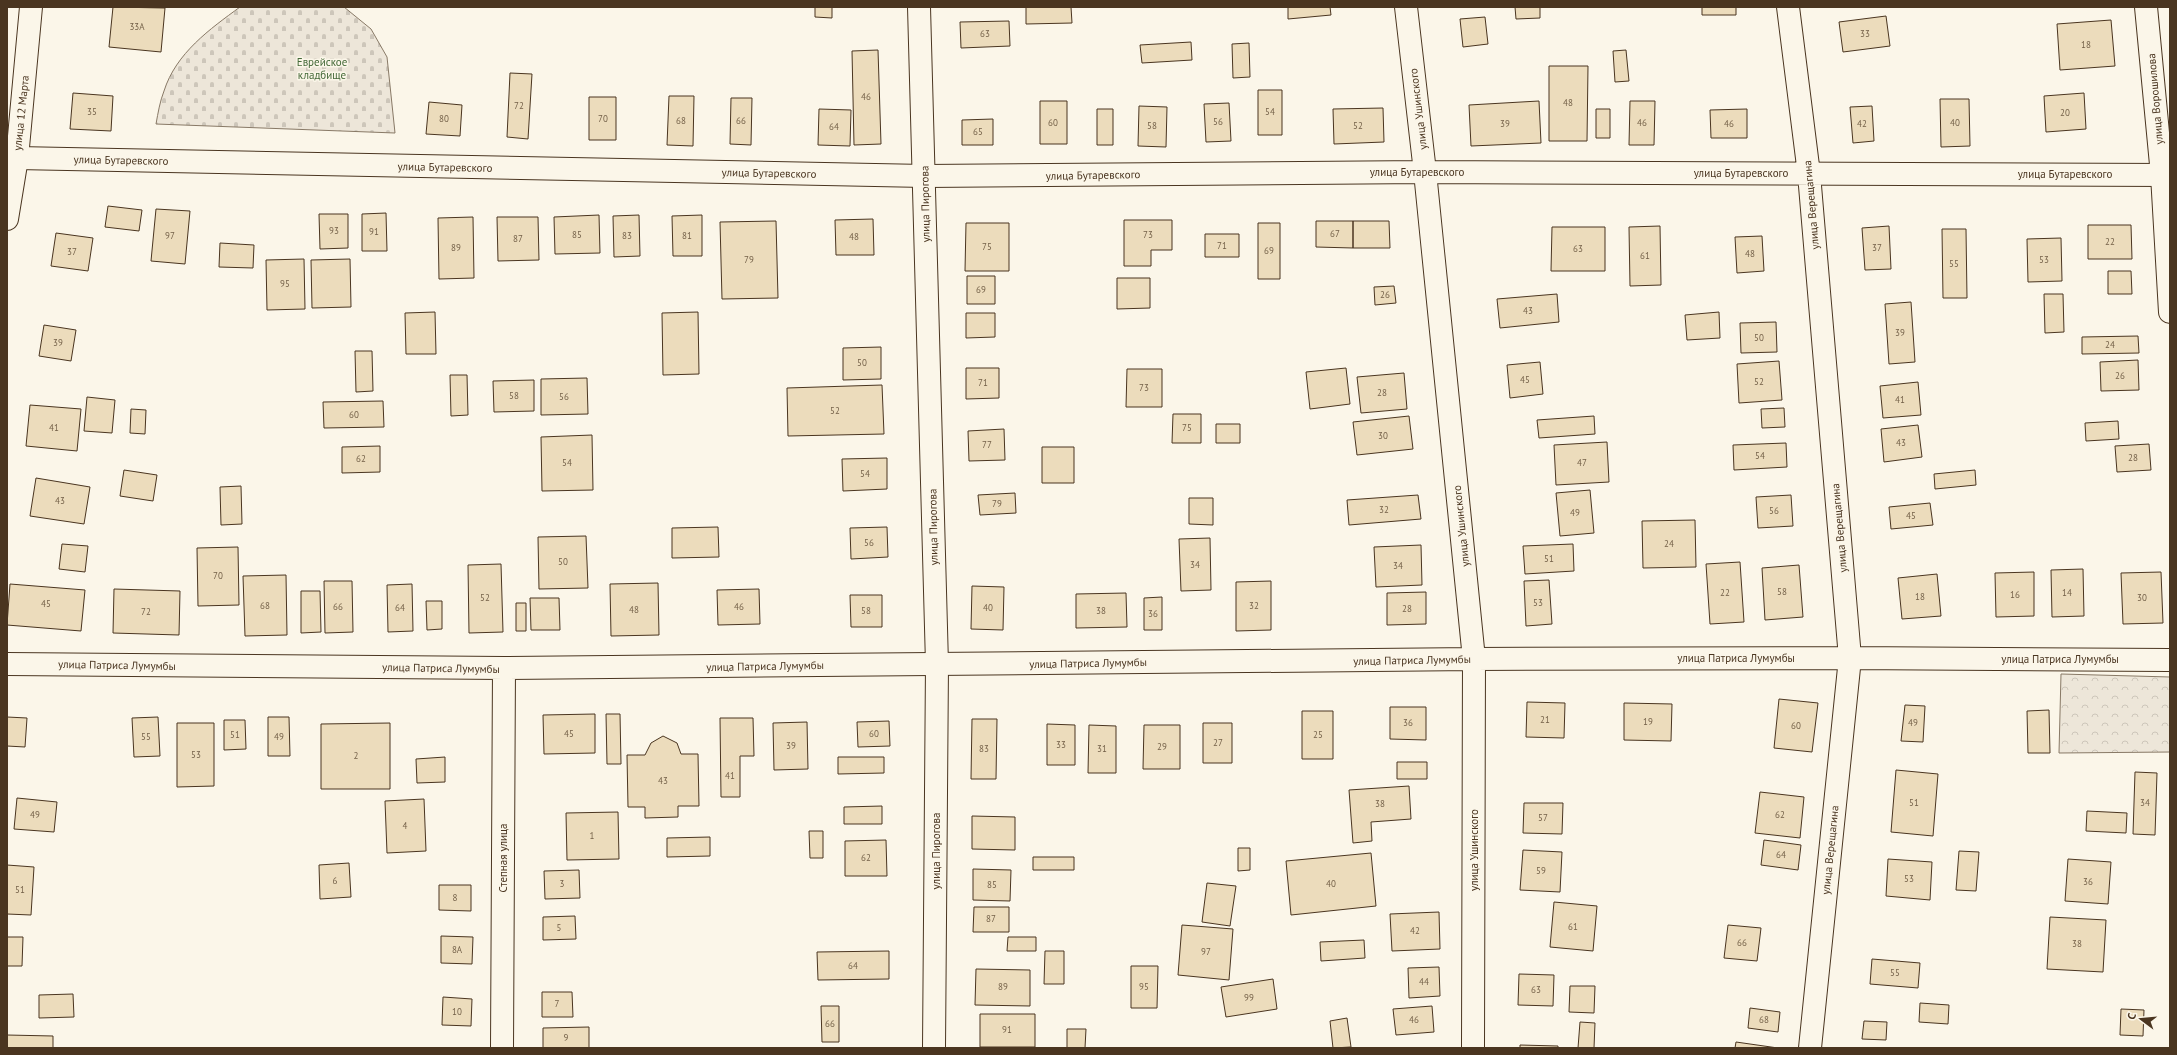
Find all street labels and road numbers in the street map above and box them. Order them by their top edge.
street label: улица Ворошилова [2144,53,2166,145]
street label: улица Ушинского [1406,67,1430,151]
street label: улица 12 Марта [10,75,32,151]
street label: улица Бутаревского [74,152,169,168]
street label: улица Бутаревского [398,159,493,175]
street label: улица Верещагина [1800,160,1822,250]
street label: улица Бутаревского [722,165,817,181]
street label: улица Бутаревского [1370,165,1464,179]
street label: улица Пирогова [917,166,933,242]
street label: улица Бутаревского [1694,166,1788,180]
street label: улица Бутаревского [1046,167,1141,183]
street label: улица Бутаревского [2018,167,2112,181]
street label: улица Верещагина [1828,483,1850,573]
street label: улица Ушинского [1450,484,1472,567]
street label: улица Пирогова [925,489,941,565]
street label: улица Патриса Лумумбы [1677,651,1795,665]
street label: улица Патриса Лумумбы [1353,652,1471,668]
street label: улица Патриса Лумумбы [2001,652,2119,666]
street label: улица Патриса Лумумбы [1029,655,1147,671]
street label: улица Патриса Лумумбы [58,657,176,673]
street label: улица Патриса Лумумбы [706,658,824,674]
street label: улица Патриса Лумумбы [382,660,500,676]
street label: улица Верещагина [1818,805,1842,895]
street label: улица Ушинского [1467,809,1481,891]
street label: улица Пирогова [929,813,943,889]
street label: Степная улица [496,824,510,892]

